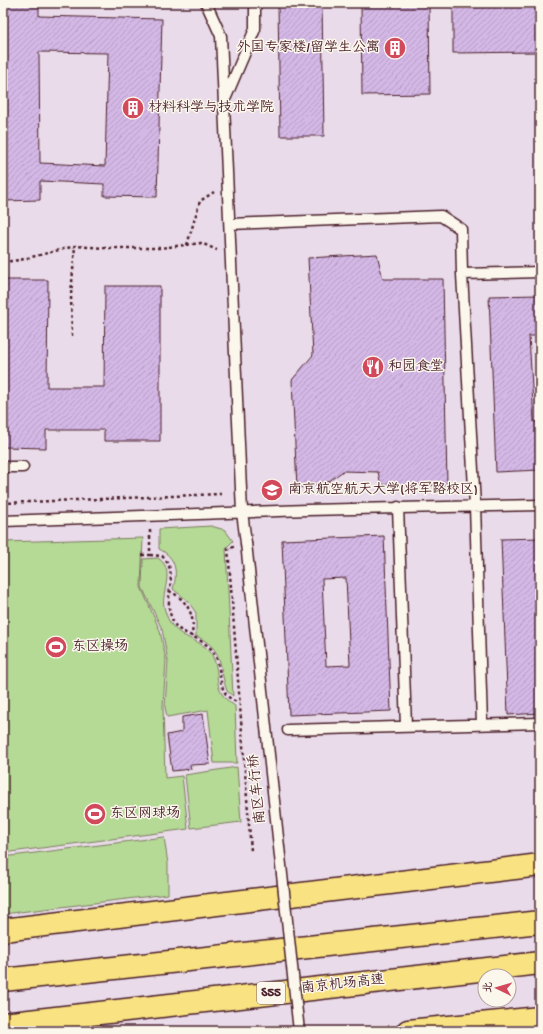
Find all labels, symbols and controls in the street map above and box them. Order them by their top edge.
building icon: 外国专家楼/留学生公寓 [382,35,408,61]
place label: 外国专家楼/留学生公寓 [237,39,380,57]
building icon: 材料科学与技术学院 [120,95,146,121]
place label: 材料科学与技术学院 [148,99,274,117]
restaurant icon: 和园食堂 [360,354,386,380]
place label: 和园食堂 [388,358,444,376]
school or university icon: 南京航空航天大学(将军路校区) [259,477,285,503]
place label: 南京航空航天大学(将军路校区) [288,481,478,499]
sports icon: 东区操场 [43,634,69,660]
place label: 东区操场 [72,638,128,656]
street label: 南区车行桥 [245,753,270,825]
sports icon: 东区网球场 [82,801,108,827]
place label: 东区网球场 [110,805,180,823]
north arrow [477,968,517,1008]
street label: 南京机场高速 [300,971,386,998]
text: 北 [483,981,495,993]
road number: S55 [257,982,285,1004]

